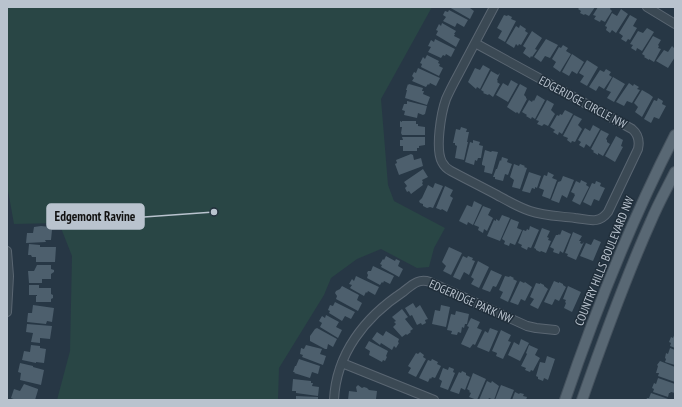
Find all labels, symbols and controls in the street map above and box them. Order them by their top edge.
street label: EDGERIDGE CIRCLE NW [536,73,630,131]
street label: COUNTRY HILLS BOULEVARD NW [571,194,637,328]
callout: Edgemont Ravine [47,204,144,229]
text: Edgemont Ravine [55,208,136,225]
street label: EDGERIDGE PARK NW [427,276,515,326]

